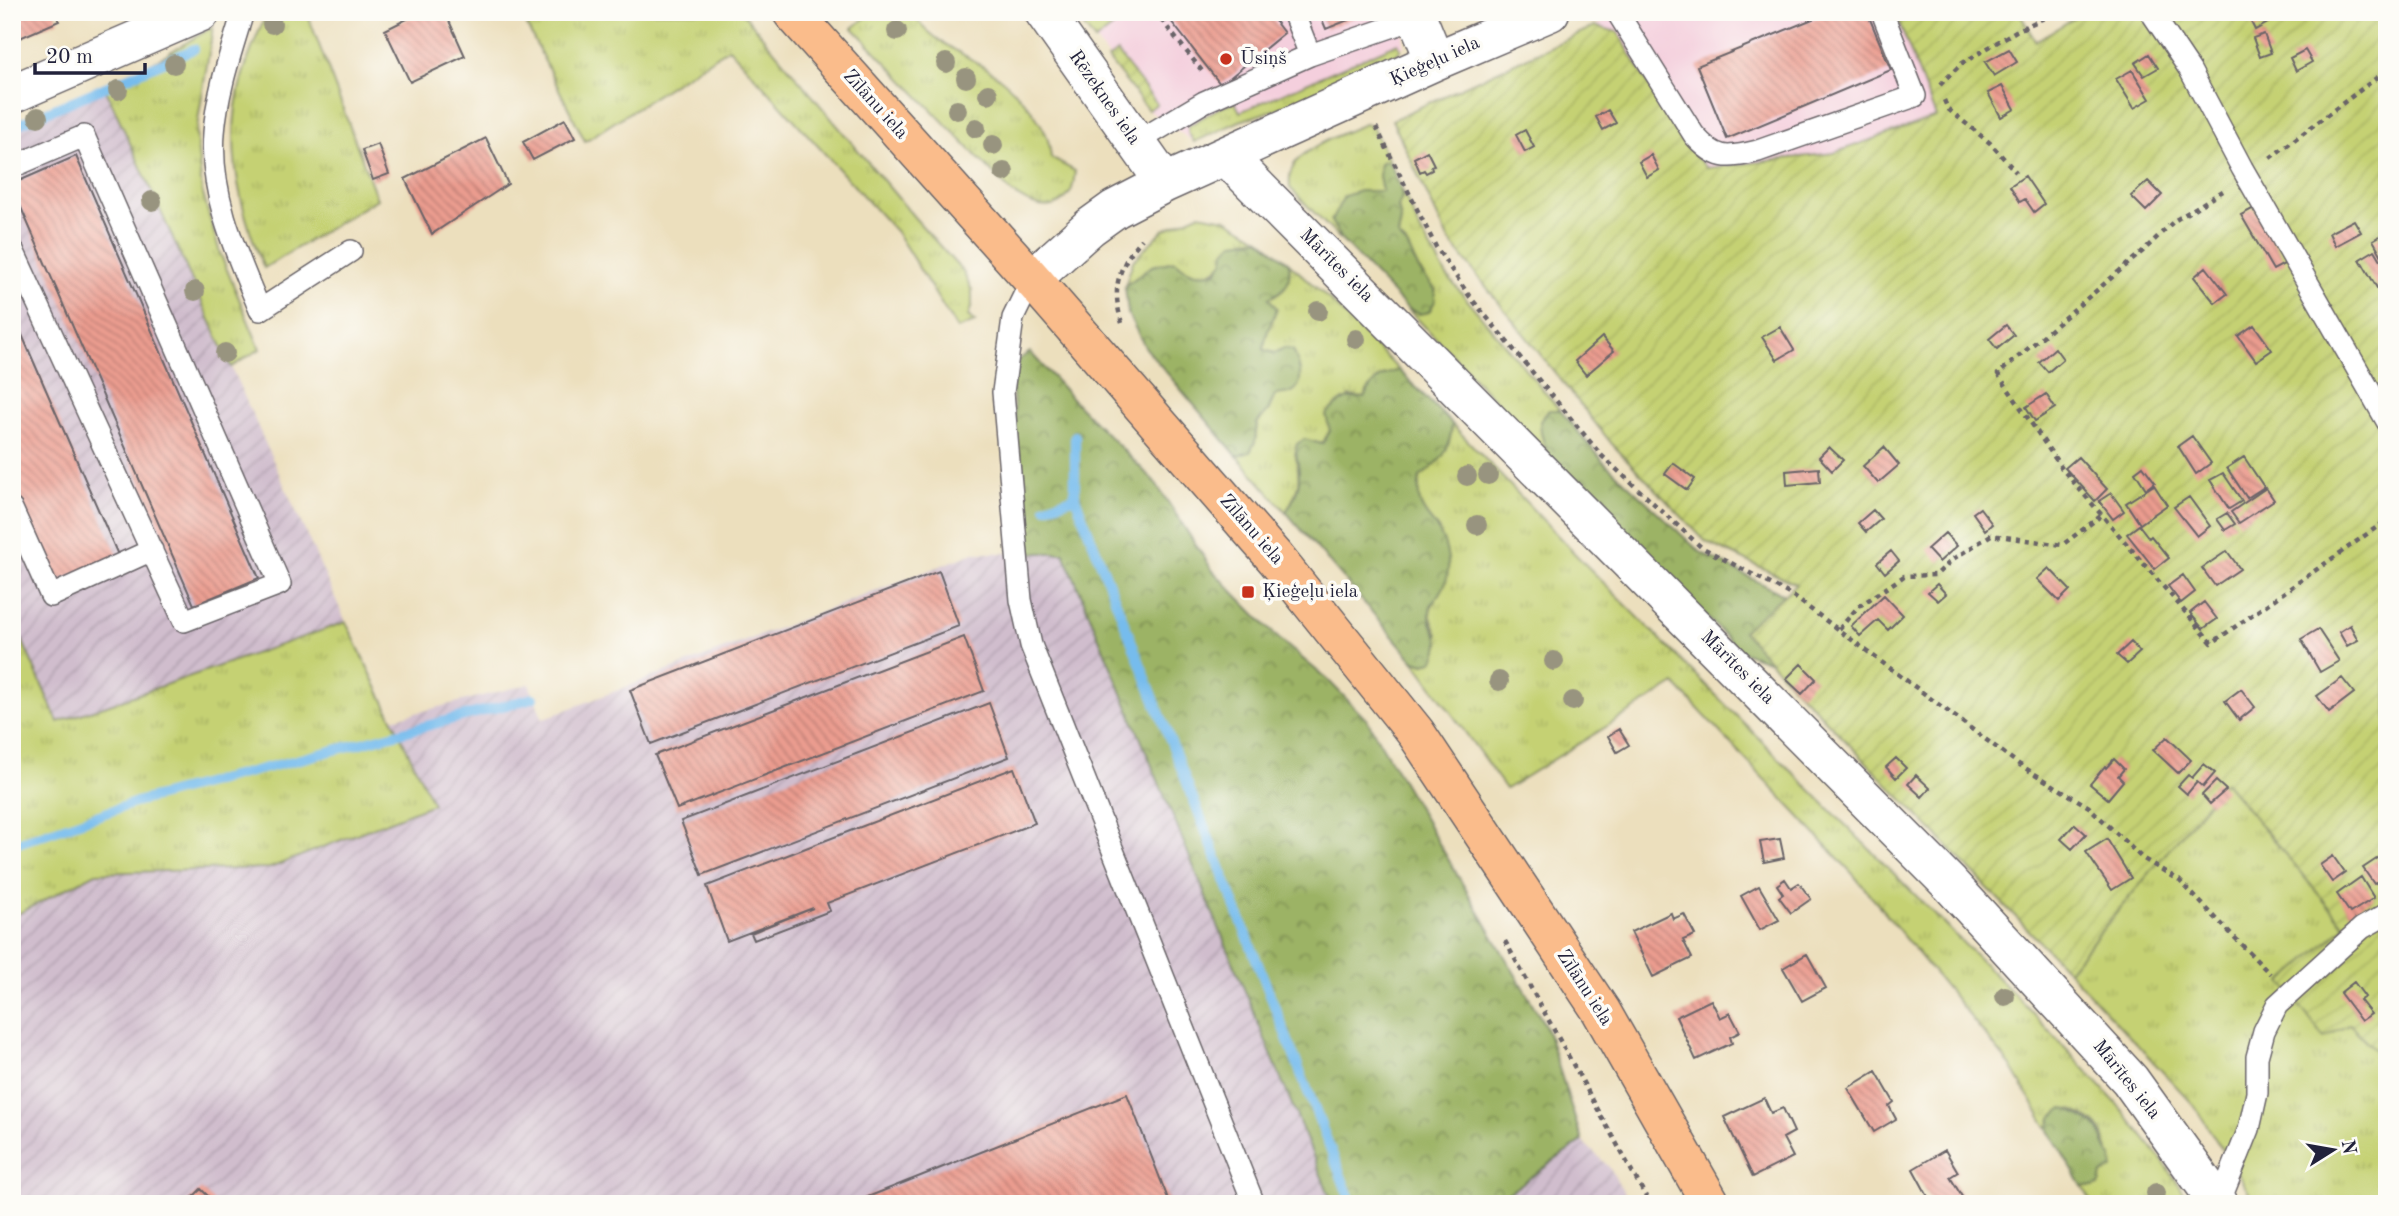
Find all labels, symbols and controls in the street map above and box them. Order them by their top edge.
scale bar [35,32,145,76]
street label: Ķieģeļu iela [1387,33,1483,90]
text: 20 m [46,47,93,68]
street label: Rēzeknes iela [1065,47,1144,149]
place label: Ūsiņš [1240,47,1287,69]
marker: Ūsiņš [1218,51,1234,67]
street label: Zīlānu iela [839,67,911,144]
street label: Mārītes iela [1295,225,1377,307]
street label: Zīlānu iela [1216,491,1287,569]
place label: Ķieģeļu iela [1262,582,1359,602]
marker: Ķieģeļu iela [1240,584,1256,600]
street label: Mārītes iela [1696,627,1778,709]
street label: Zīlānu iela [1553,947,1616,1030]
street label: Mārītes iela [2089,1037,2164,1124]
north arrow [2298,1114,2368,1184]
text: N [2337,1138,2358,1157]

